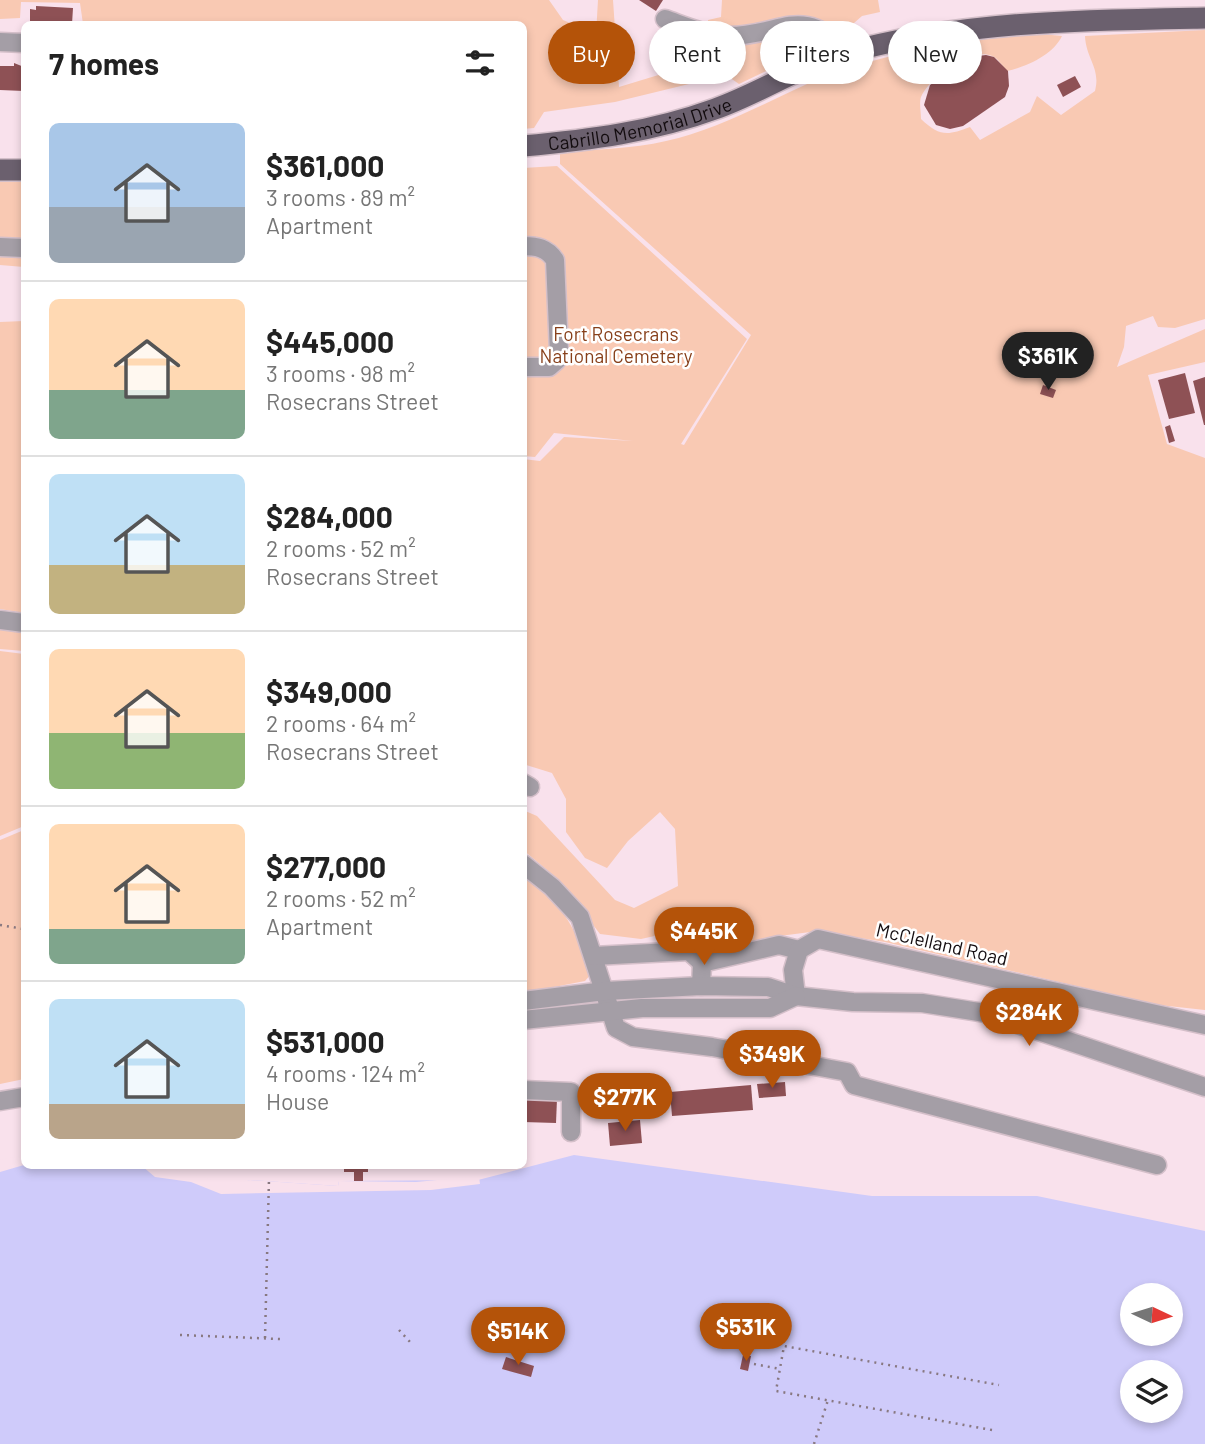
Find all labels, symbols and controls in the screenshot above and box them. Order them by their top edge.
chip: Buy [548,21,635,84]
chip: Rent [649,21,746,84]
chip: Filters [760,21,874,84]
chip: New [888,21,982,84]
icon: filters [461,44,499,82]
text: 7 homes [49,45,159,81]
street label: Cabrillo Memorial Drive [547,92,735,155]
text: $361,000 [266,147,384,183]
icon: home [105,151,189,235]
text: 3 rooms · 89 m² [266,183,415,211]
text: Apartment [266,211,373,239]
park label: Fort Rosecrans National Cemetery [540,322,693,367]
text: $445,000 [266,323,394,359]
icon: home [105,327,189,411]
pin: $361K [999,332,1097,392]
text: $361K [1018,341,1078,369]
text: 3 rooms · 98 m² [266,359,415,387]
text: Rosecrans Street [266,387,439,415]
text: $284,000 [266,498,393,534]
icon: home [105,502,189,586]
text: 2 rooms · 52 m² [266,534,416,562]
text: Rosecrans Street [266,562,439,590]
text: $349,000 [266,673,392,709]
icon: home [105,677,189,761]
text: 2 rooms · 64 m² [266,709,416,737]
text: Rosecrans Street [266,737,439,765]
text: $277,000 [266,848,386,884]
icon: home [105,852,189,936]
text: 2 rooms · 52 m² [266,884,416,912]
pin: $445K [655,908,753,967]
text: Apartment [266,912,373,940]
text: $445K [670,916,738,944]
street label: McClelland Road [874,917,1010,970]
pin: $284K [980,988,1078,1048]
text: $284K [996,997,1062,1025]
text: $531,000 [266,1023,385,1059]
icon: home [105,1027,189,1111]
pin: $349K [723,1030,821,1090]
text: $349K [739,1039,805,1067]
text: 4 rooms · 124 m² [266,1059,425,1087]
pin: $277K [576,1074,674,1133]
text: $277K [593,1082,657,1110]
text: House [266,1087,329,1115]
north arrow [1120,1283,1183,1346]
map controls [1120,1283,1183,1423]
pin: $531K [697,1304,795,1363]
pin: $514K [469,1308,567,1367]
text: $531K [716,1312,776,1340]
text: $514K [487,1316,549,1344]
button: layers [1120,1360,1183,1423]

